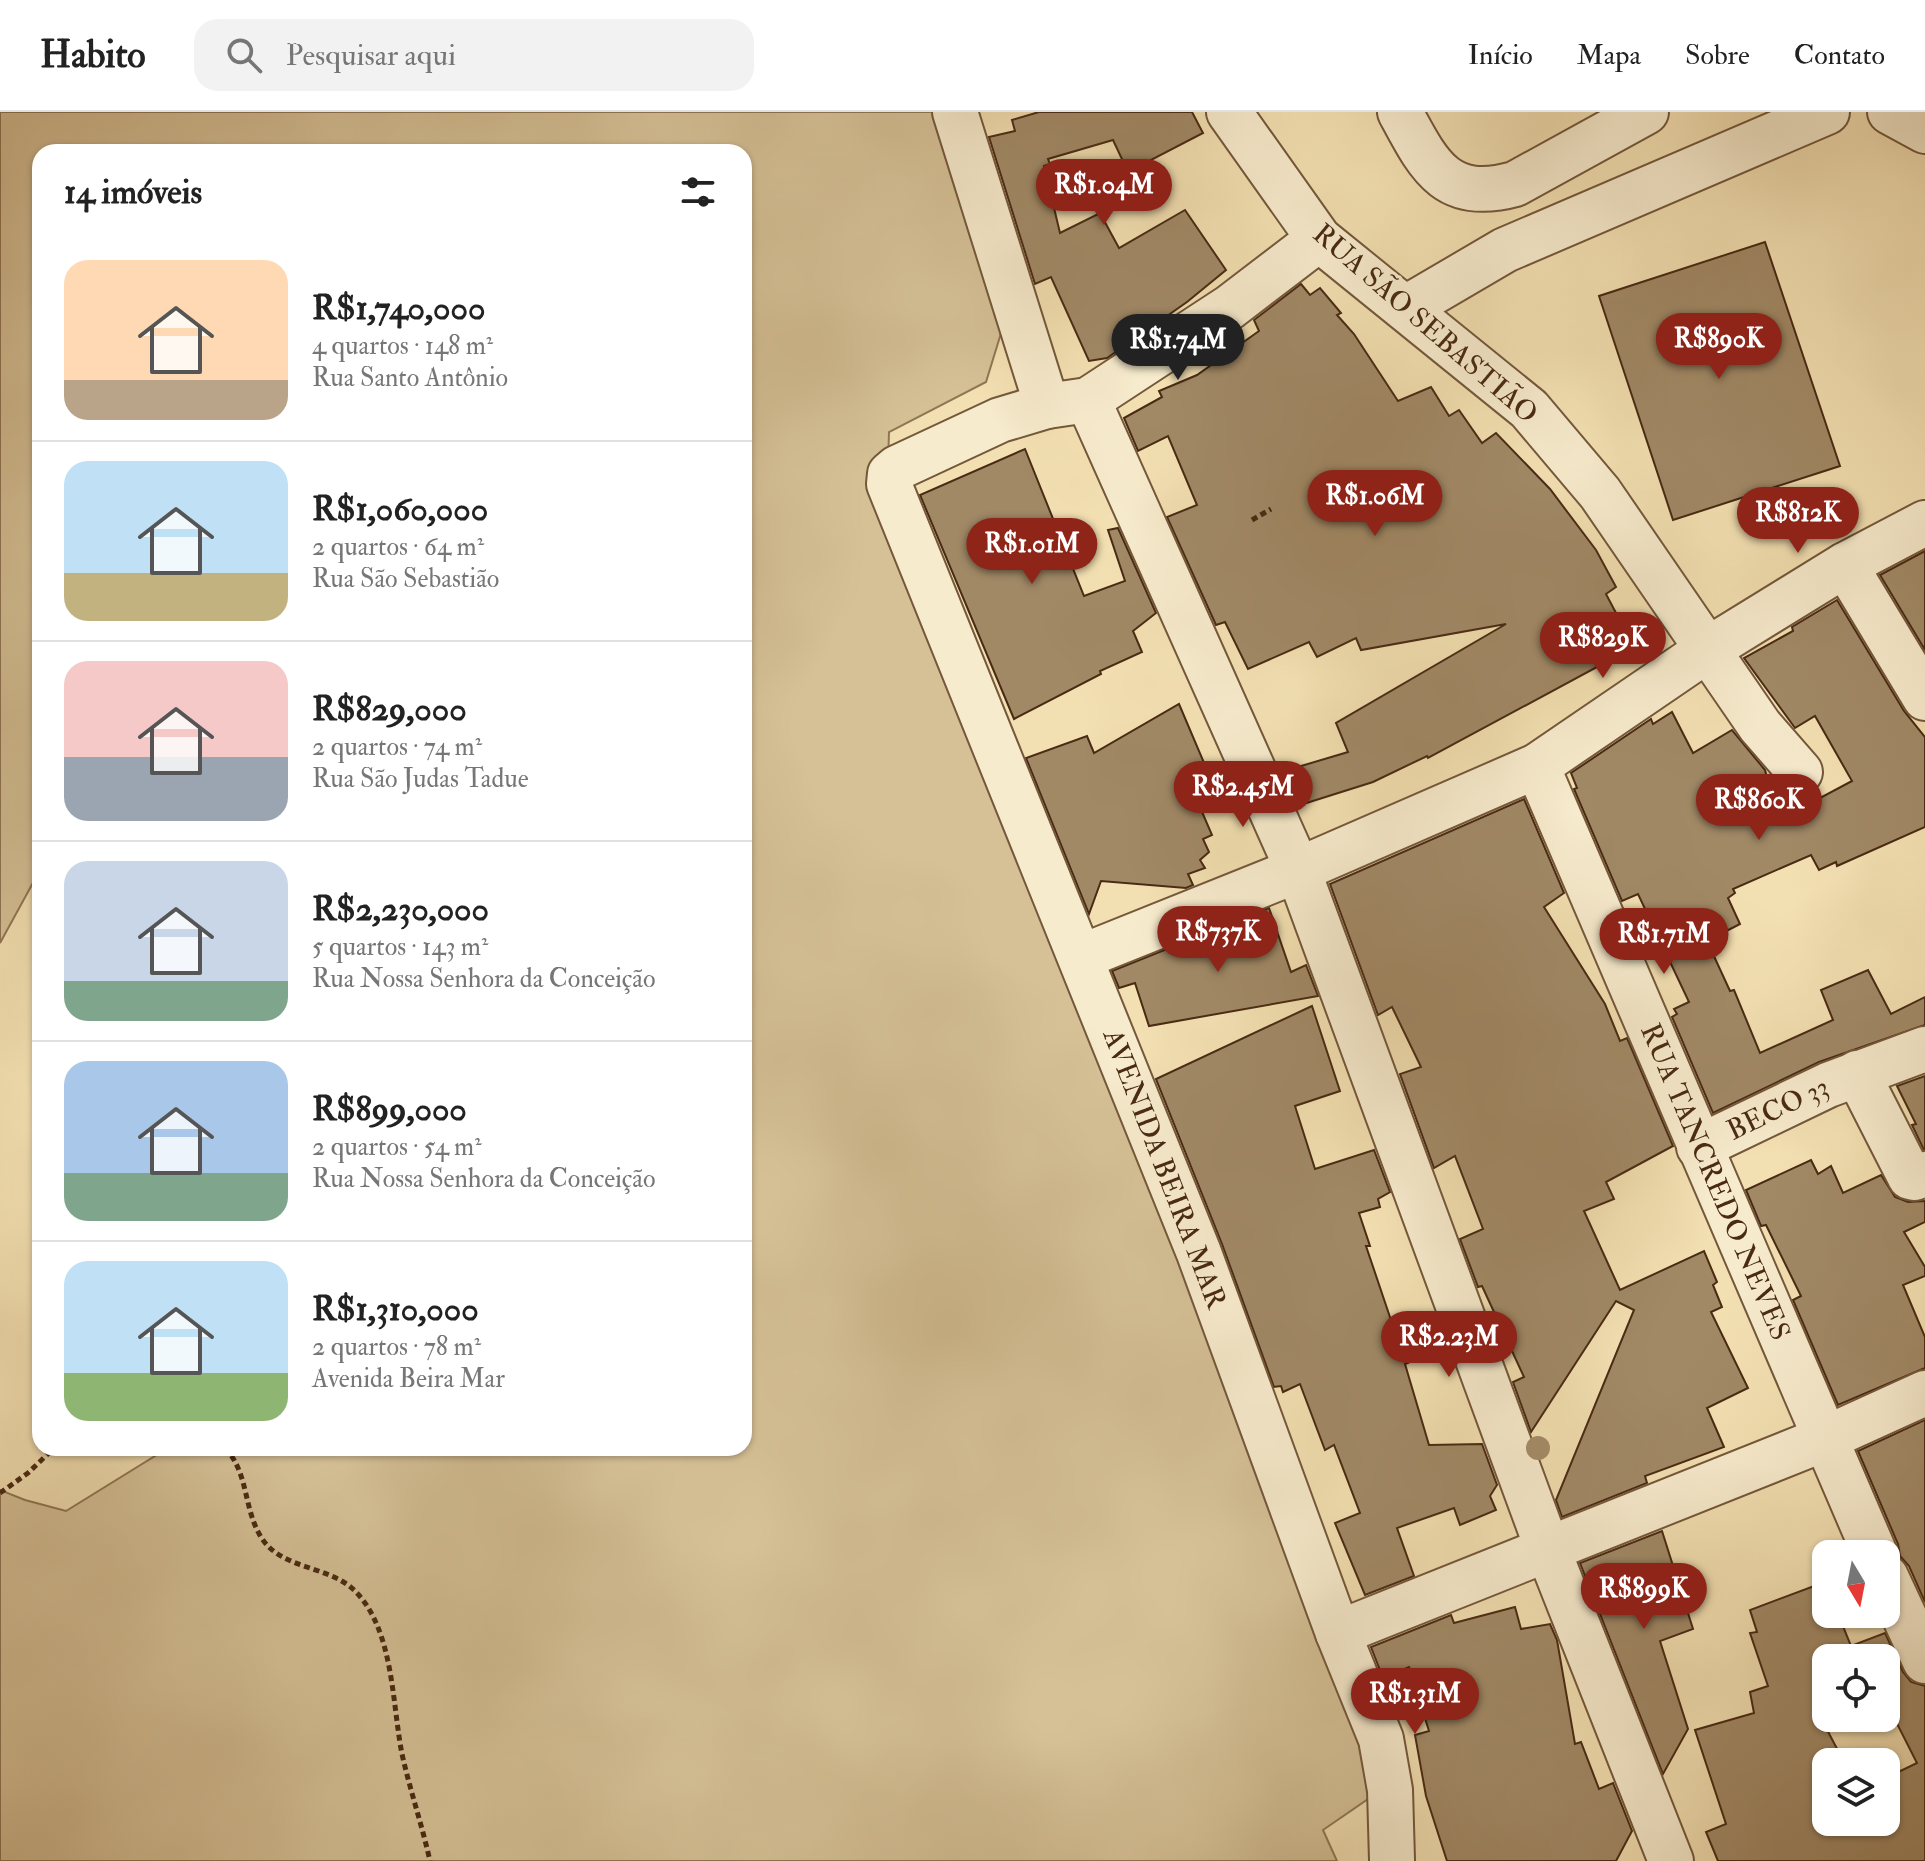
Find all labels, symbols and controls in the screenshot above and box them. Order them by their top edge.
search box [194,19,754,91]
text: Habito [40,31,146,79]
icon: search [222,33,266,77]
text: Pesquisar aqui [286,37,456,74]
text: Início [1468,38,1533,73]
text: Mapa [1577,38,1641,73]
text: Sobre [1685,38,1750,73]
text: Contato [1794,38,1885,73]
pin: R$1.04M [1030,159,1178,227]
text: R$1.04M [1054,169,1154,201]
icon: filters [676,170,720,214]
text: 14 imóveis [64,171,202,214]
street label: RUA SÃO SEBASTIÃO [1305,217,1545,431]
text: R$1,740,000 [312,287,485,330]
icon: home [128,292,224,388]
pin: R$890K [1654,313,1784,381]
pin: R$1.74M [1104,314,1252,382]
text: R$890K [1674,323,1764,355]
text: R$1.74M [1129,324,1227,356]
text: 4 quartos · 148 m² [312,330,493,362]
text: Rua Santo Antônio [312,362,508,394]
pin: R$1.06M [1301,470,1449,538]
text: R$1.06M [1325,480,1425,512]
pin: R$812K [1733,487,1863,555]
text: R$1,060,000 [312,488,488,531]
icon: home [128,493,224,589]
text: R$812K [1755,497,1841,529]
pin: R$1.01M [958,518,1106,586]
text: R$1.01M [984,528,1080,560]
text: 2 quartos · 64 m² [312,531,484,563]
text: Rua São Sebastião [312,563,499,595]
pin: R$829K [1538,612,1668,680]
text: R$829K [1558,622,1648,654]
text: R$829,000 [312,688,467,731]
icon: home [128,693,224,789]
text: 2 quartos · 74 m² [312,731,482,763]
pin: R$2.45M [1169,761,1317,829]
text: Rua São Judas Tadue [312,763,529,795]
text: R$2.45M [1192,771,1294,803]
pin: R$860K [1694,774,1824,842]
text: R$860K [1714,784,1804,816]
text: R$2,230,000 [312,888,489,931]
icon: home [128,893,224,989]
pin: R$737K [1153,906,1283,974]
pin: R$1.71M [1590,908,1738,976]
text: R$737K [1175,916,1261,948]
text: R$1.71M [1617,918,1711,950]
text: 5 quartos · 143 m² [312,931,488,963]
text: Rua Nossa Senhora da Conceição [312,963,656,995]
street label: RUA TANCREDO NEVES [1632,1018,1798,1346]
street label: AVENIDA BEIRA MAR [1094,1023,1234,1315]
street label: BECO 33 [1721,1069,1835,1149]
text: R$899,000 [312,1088,467,1131]
icon: home [128,1093,224,1189]
text: 2 quartos · 54 m² [312,1131,482,1163]
text: Rua Nossa Senhora da Conceição [312,1163,656,1195]
text: R$1,310,000 [312,1288,479,1331]
icon: home [128,1293,224,1389]
pin: R$2.23M [1375,1311,1523,1379]
text: R$2.23M [1399,1321,1499,1353]
text: 2 quartos · 78 m² [312,1331,481,1363]
text: Avenida Beira Mar [312,1363,505,1395]
north arrow [1812,1540,1900,1628]
map controls [1812,1540,1900,1836]
pin: R$899K [1579,1563,1709,1631]
text: R$899K [1599,1573,1689,1605]
button: locate [1812,1644,1900,1732]
pin: R$1.31M [1341,1668,1489,1736]
text: R$1.31M [1369,1678,1461,1710]
button: layers [1812,1748,1900,1836]

